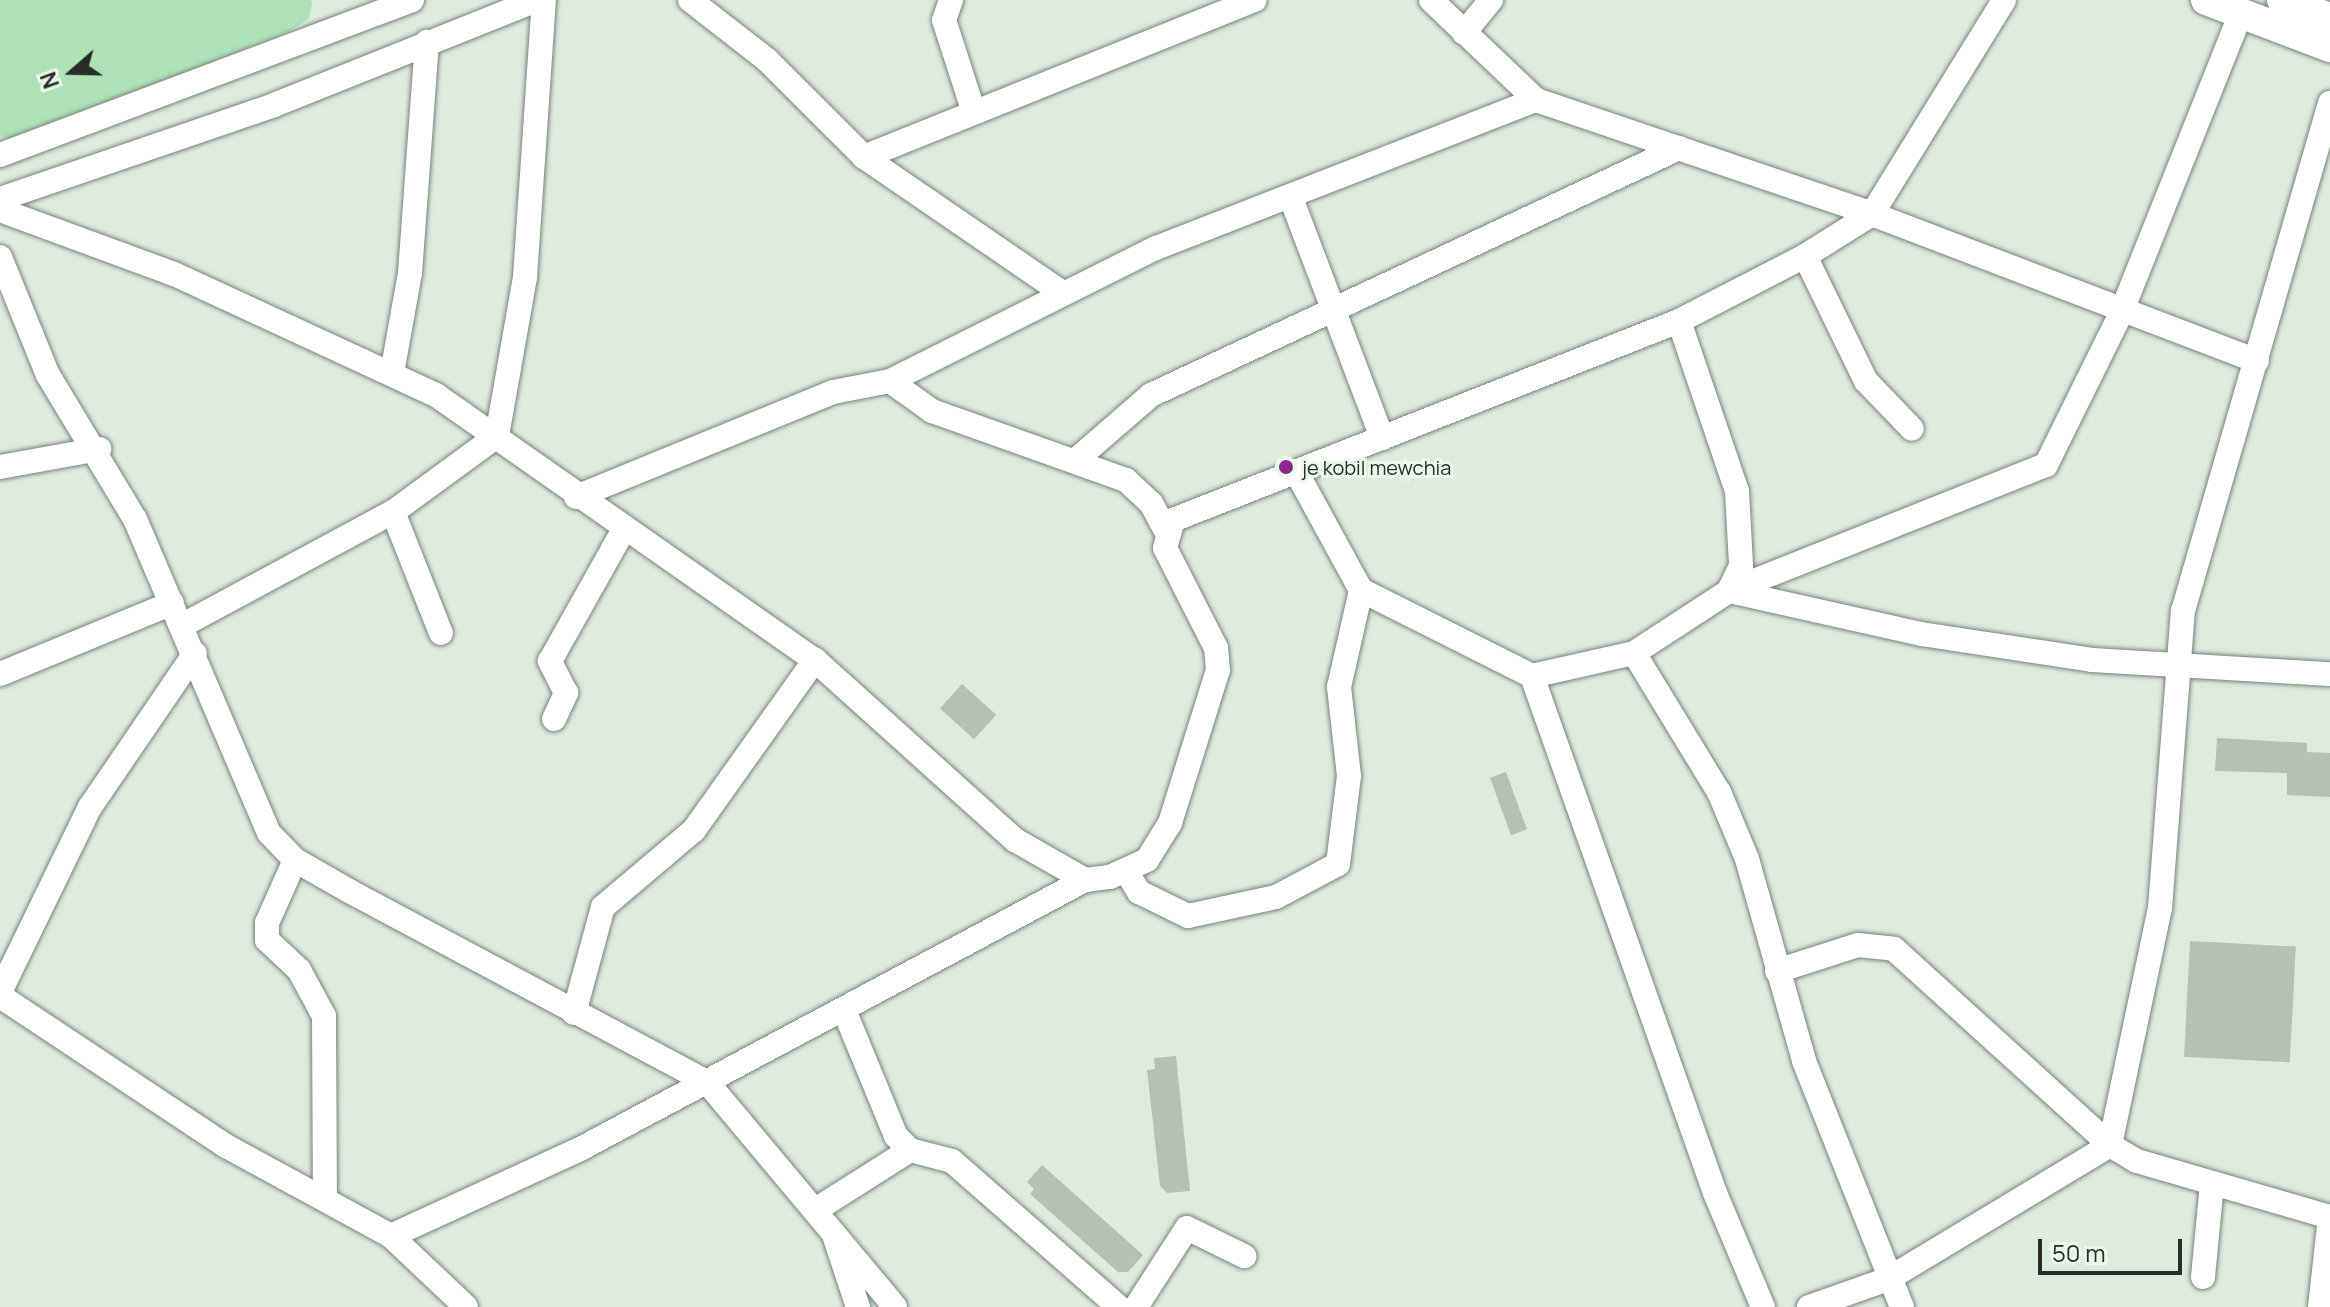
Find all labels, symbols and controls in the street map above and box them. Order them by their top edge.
north arrow [32,32,112,112]
text: N [33,68,66,93]
place label: je kobil mewchia [1302,455,1451,479]
marker: je kobil mewchia [1277,458,1295,476]
scale bar [2042,1223,2186,1273]
text: 50 m [2052,1236,2106,1269]

